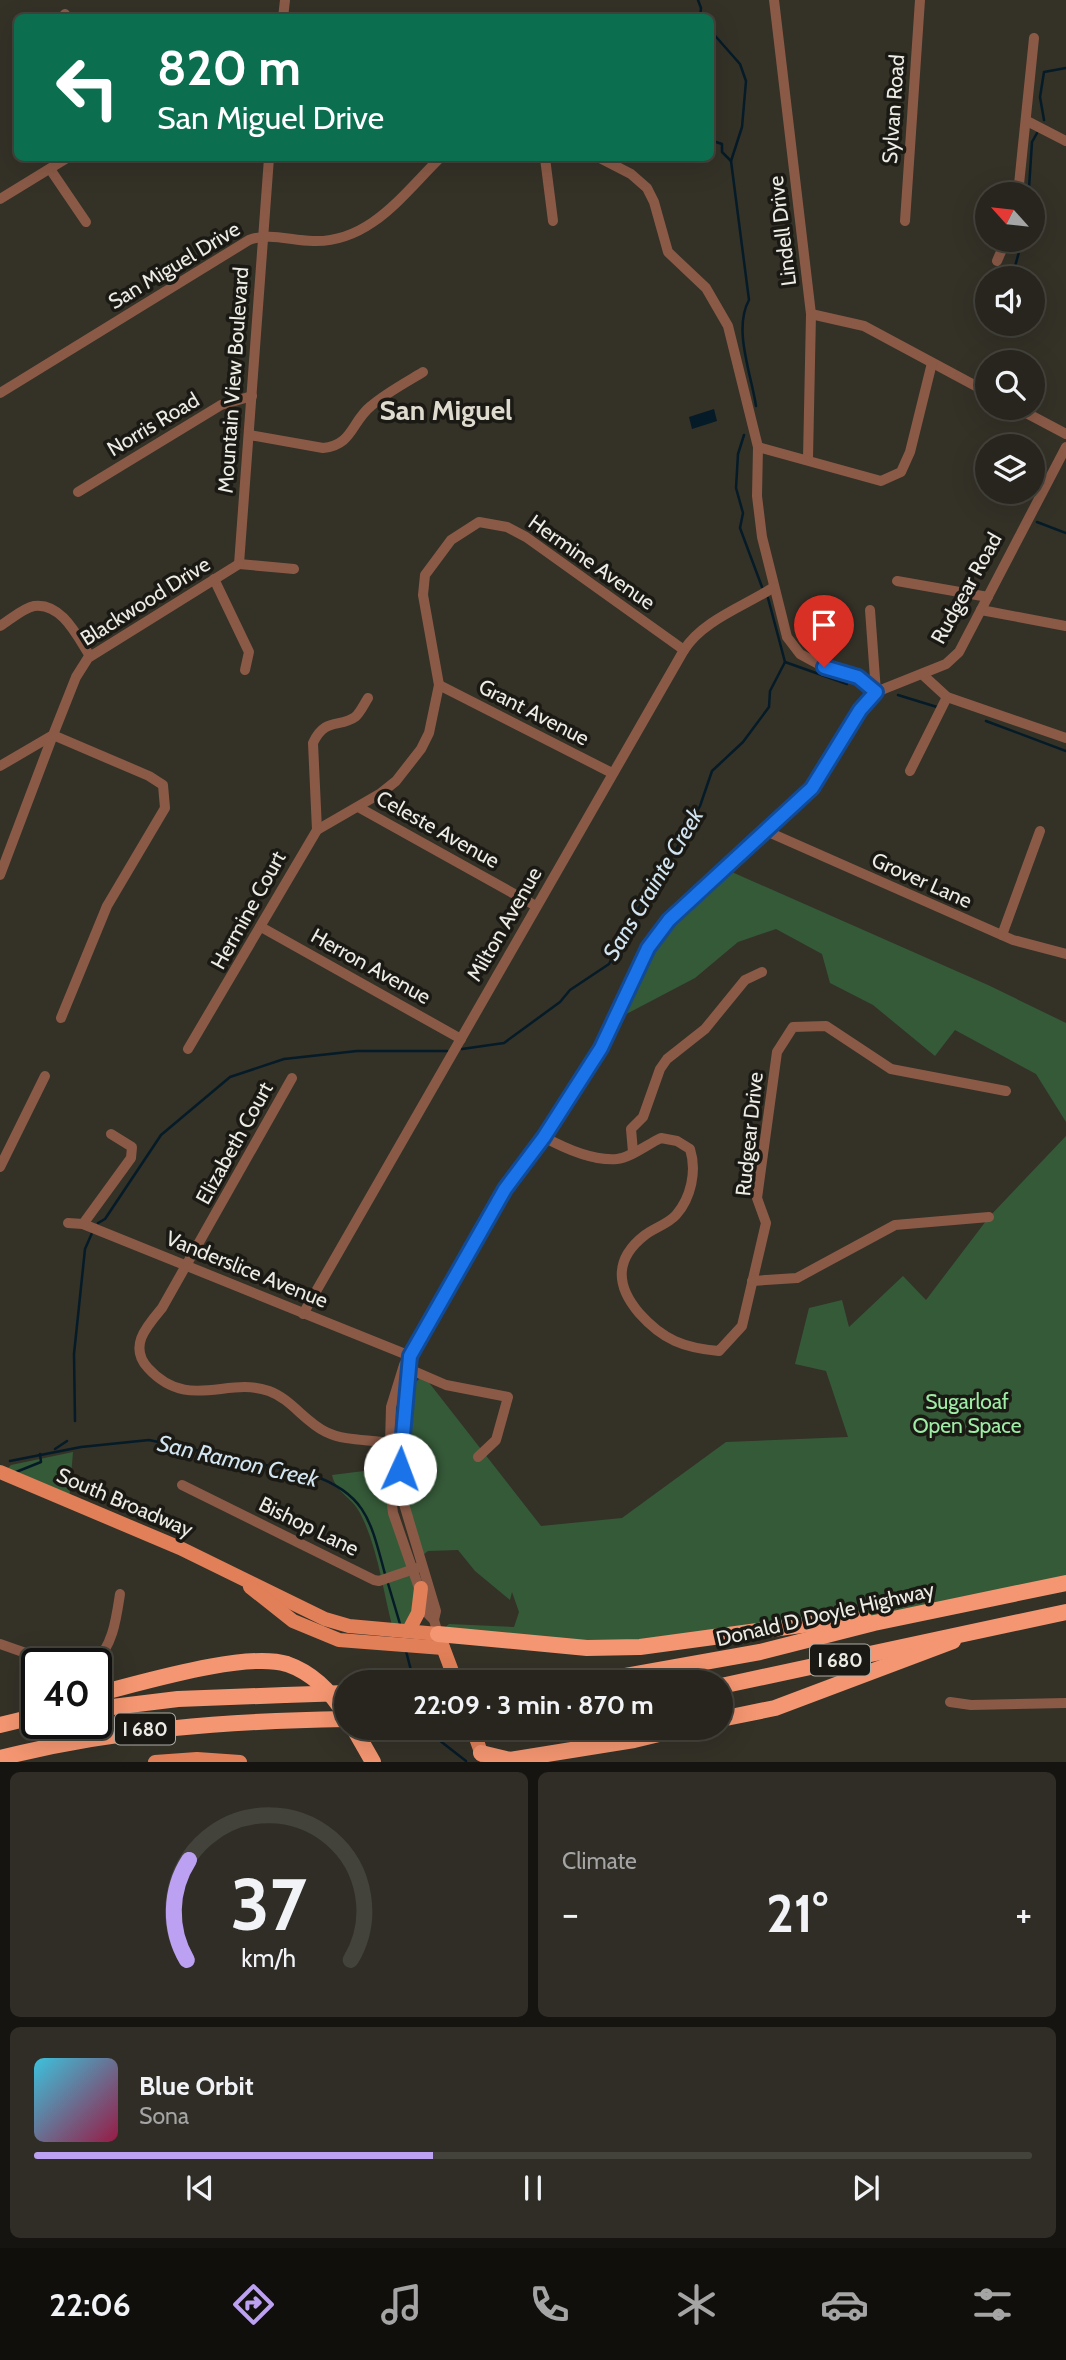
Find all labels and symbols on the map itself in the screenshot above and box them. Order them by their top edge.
street label: Sylvan Road [877,53,909,165]
street label: Lindell Drive [763,174,801,288]
north arrow [975,182,1045,252]
street label: San Miguel Drive [104,216,245,314]
street label: Mountain View Boulevard [213,266,253,494]
street label: Norris Road [103,387,203,461]
district label: San Miguel [380,393,512,427]
street label: Hermine Avenue [524,509,660,615]
street label: Rudgear Road [925,528,1007,648]
street label: Blackwood Drive [76,551,215,651]
pin [794,595,854,667]
street label: Grant Avenue [475,674,594,751]
street label: Celeste Avenue [372,785,504,873]
water label: Sans Crainte Creek [597,802,710,965]
street label: Hermine Court [205,847,291,973]
street label: Grover Lane [868,847,976,913]
street label: Milton Avenue [461,862,547,986]
street label: Herron Avenue [307,923,435,1009]
street label: Rudgear Drive [730,1070,768,1197]
street label: Elizabeth Court [190,1078,278,1208]
street label: Vanderslice Avenue [162,1225,332,1313]
park label: Sugarloaf Open Space [913,1389,1022,1438]
water label: San Ramon Creek [155,1429,322,1493]
position arrow [363,1432,437,1506]
street label: South Broadway [53,1462,197,1542]
street label: Bishop Lane [255,1491,363,1561]
street label: Donald D Doyle Highway [713,1577,937,1651]
road number: I 680 [810,1644,870,1676]
speed limit sign: 40 [21,1648,112,1739]
road number: I 680 [115,1714,175,1744]

